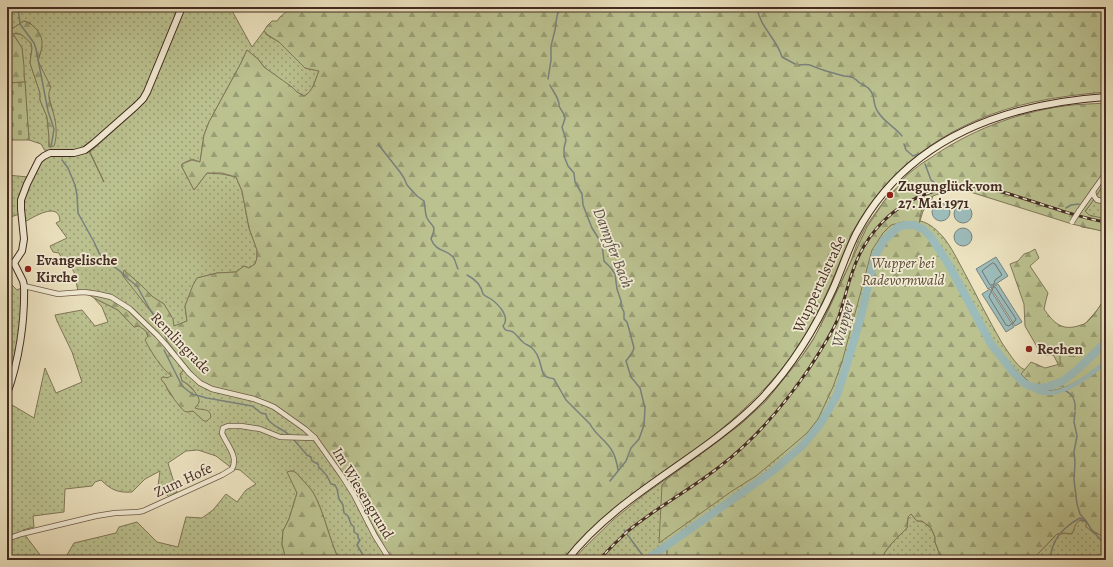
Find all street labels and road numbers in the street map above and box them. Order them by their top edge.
street label: Wuppertalstraße [789,233,849,335]
street label: Remlingrade [146,308,216,379]
street label: Im Wiesengrund [328,443,399,543]
street label: Zum Hofe [151,458,215,502]

